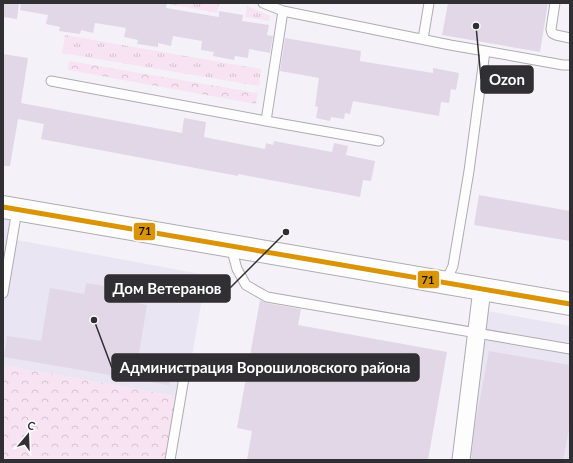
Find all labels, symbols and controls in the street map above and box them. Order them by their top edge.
callout: Ozon [481,66,533,93]
text: Ozon [489,70,525,88]
line badge: 71 [133,222,156,241]
text: 71 [139,224,151,237]
line badge: 71 [417,270,440,289]
text: 71 [422,273,434,286]
callout: Дом Ветеранов [105,275,230,302]
text: Дом Ветеранов [113,279,222,297]
callout: Администрация Ворошиловского района [112,354,419,381]
text: Администрация Ворошиловского района [119,358,410,376]
north arrow [8,415,48,455]
text: С [26,418,38,433]

